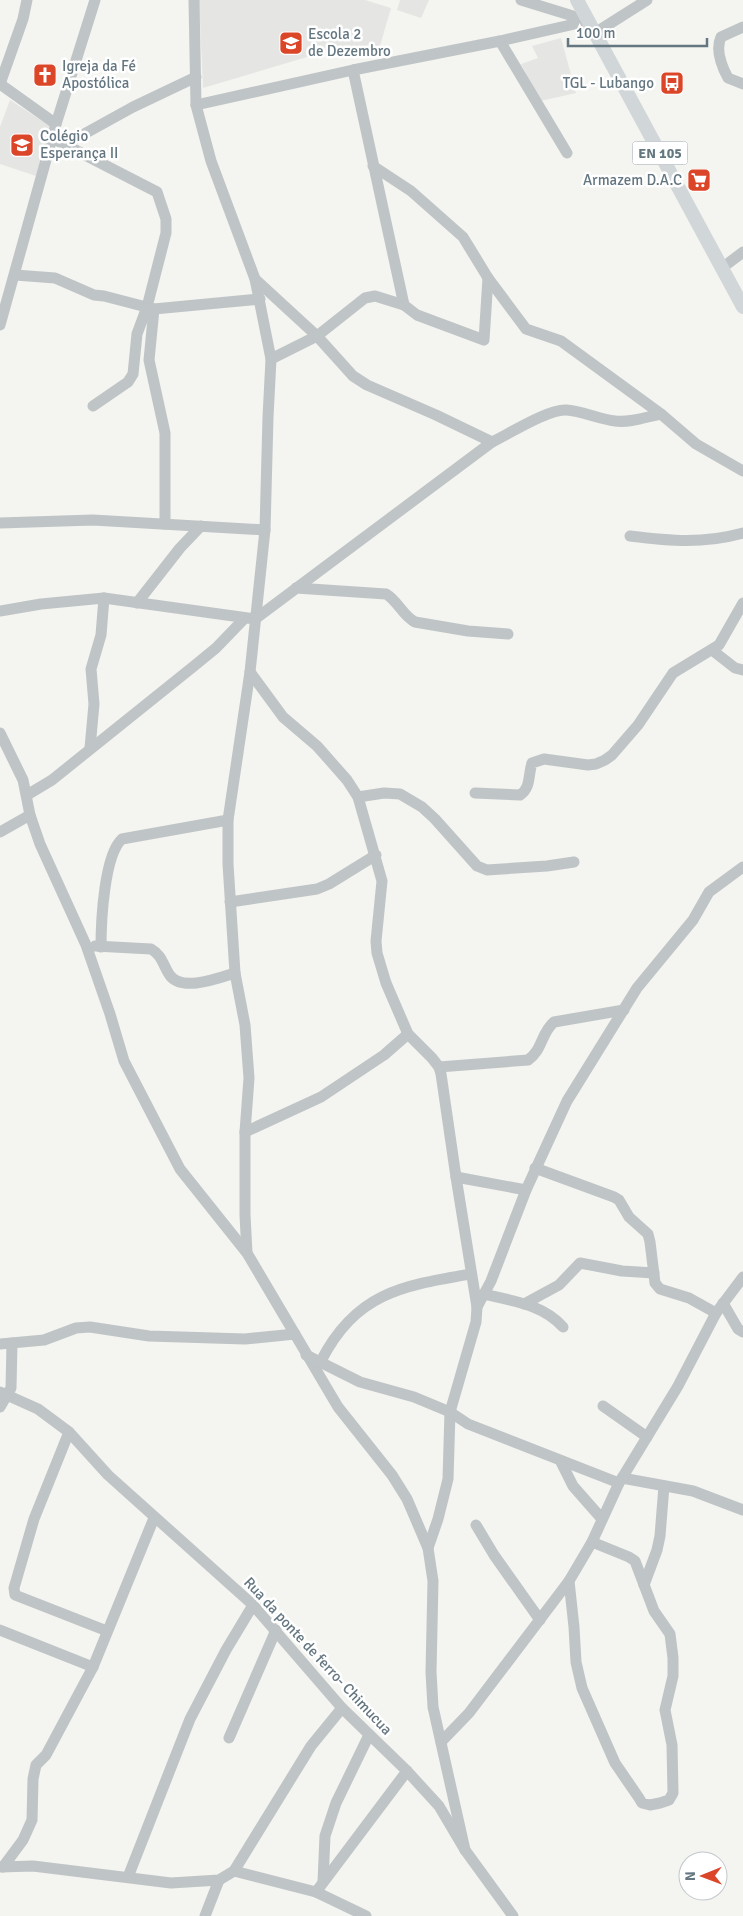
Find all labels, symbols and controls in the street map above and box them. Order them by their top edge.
scale bar [568,15,707,47]
text: 100 m [576,24,616,42]
place label: Escola 2 de Dezembro [308,25,391,60]
school or university icon: Escola 2 de Dezembro [278,30,304,56]
place label: Igreja da Fé Apostólica [62,57,136,92]
church icon: Igreja da Fé Apostólica [32,62,58,88]
bus stop icon: TGL - Lubango [659,70,685,96]
place label: TGL - Lubango [563,74,654,92]
place label: Colégio Esperança II [40,127,119,162]
school or university icon: Colégio Esperança II [9,132,35,158]
road number: EN 105 [632,142,688,164]
supermarket icon: Armazem D.A.C [686,167,712,193]
place label: Armazem D.A.C [583,171,682,189]
street label: Rua da ponte de ferro- Chimucua [240,1573,396,1739]
north arrow [678,1851,728,1901]
text: N [682,1871,699,1881]

